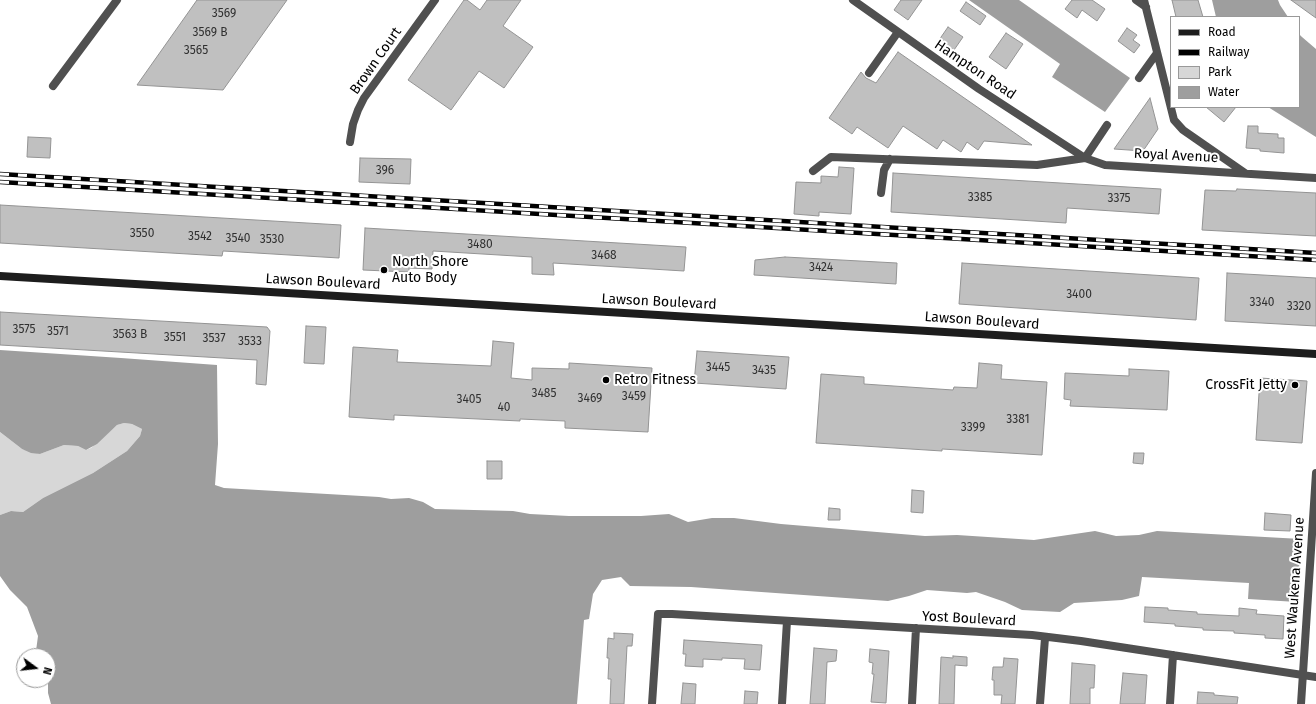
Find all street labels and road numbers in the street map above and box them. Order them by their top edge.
street label: Brown Court [347,24,405,98]
street label: Hampton Road [931,37,1019,103]
street label: Royal Avenue [1133,145,1219,167]
street label: Lawson Boulevard [265,271,381,293]
street label: Lawson Boulevard [601,291,717,313]
street label: Lawson Boulevard [924,309,1040,333]
street label: West Waukena Avenue [1282,517,1308,659]
street label: Yost Boulevard [921,608,1017,630]

